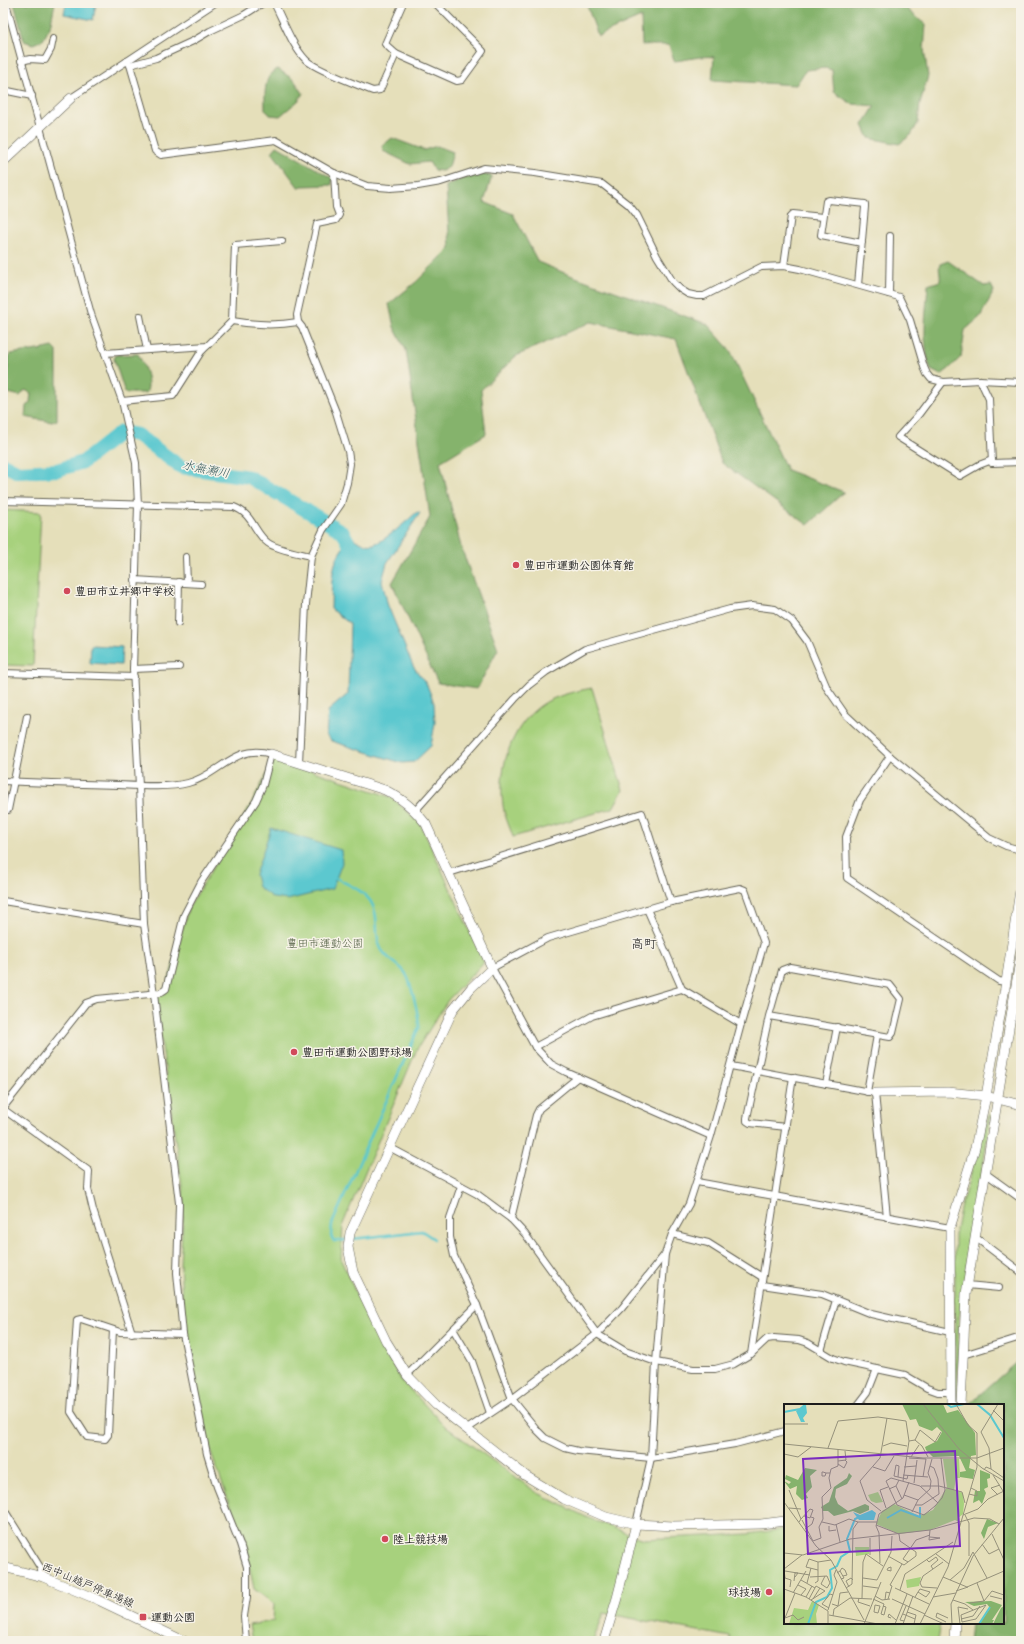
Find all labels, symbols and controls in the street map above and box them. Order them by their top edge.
water label: 水無瀬川 [180,454,232,484]
place label: 豊田市運動公園体育館 [524,556,634,575]
marker: 豊田市運動公園体育館 [511,560,521,570]
place label: 豊田市立井郷中学校 [75,582,174,601]
marker: 豊田市立井郷中学校 [62,586,72,596]
district label: 高町 [631,932,657,955]
park label: 豊田市運動公園 [287,934,364,953]
place label: 豊田市運動公園野球場 [302,1043,412,1062]
marker: 豊田市運動公園野球場 [289,1047,299,1057]
inset map [784,1404,1004,1624]
place label: 陸上競技場 [393,1530,448,1549]
marker: 陸上競技場 [380,1534,390,1544]
street label: 西中山越戸停車場線 [39,1557,137,1613]
place label: 球技場 [728,1583,761,1602]
marker: 球技場 [764,1587,774,1597]
place label: 運動公園 [151,1608,195,1627]
marker: 運動公園 [138,1612,148,1622]

